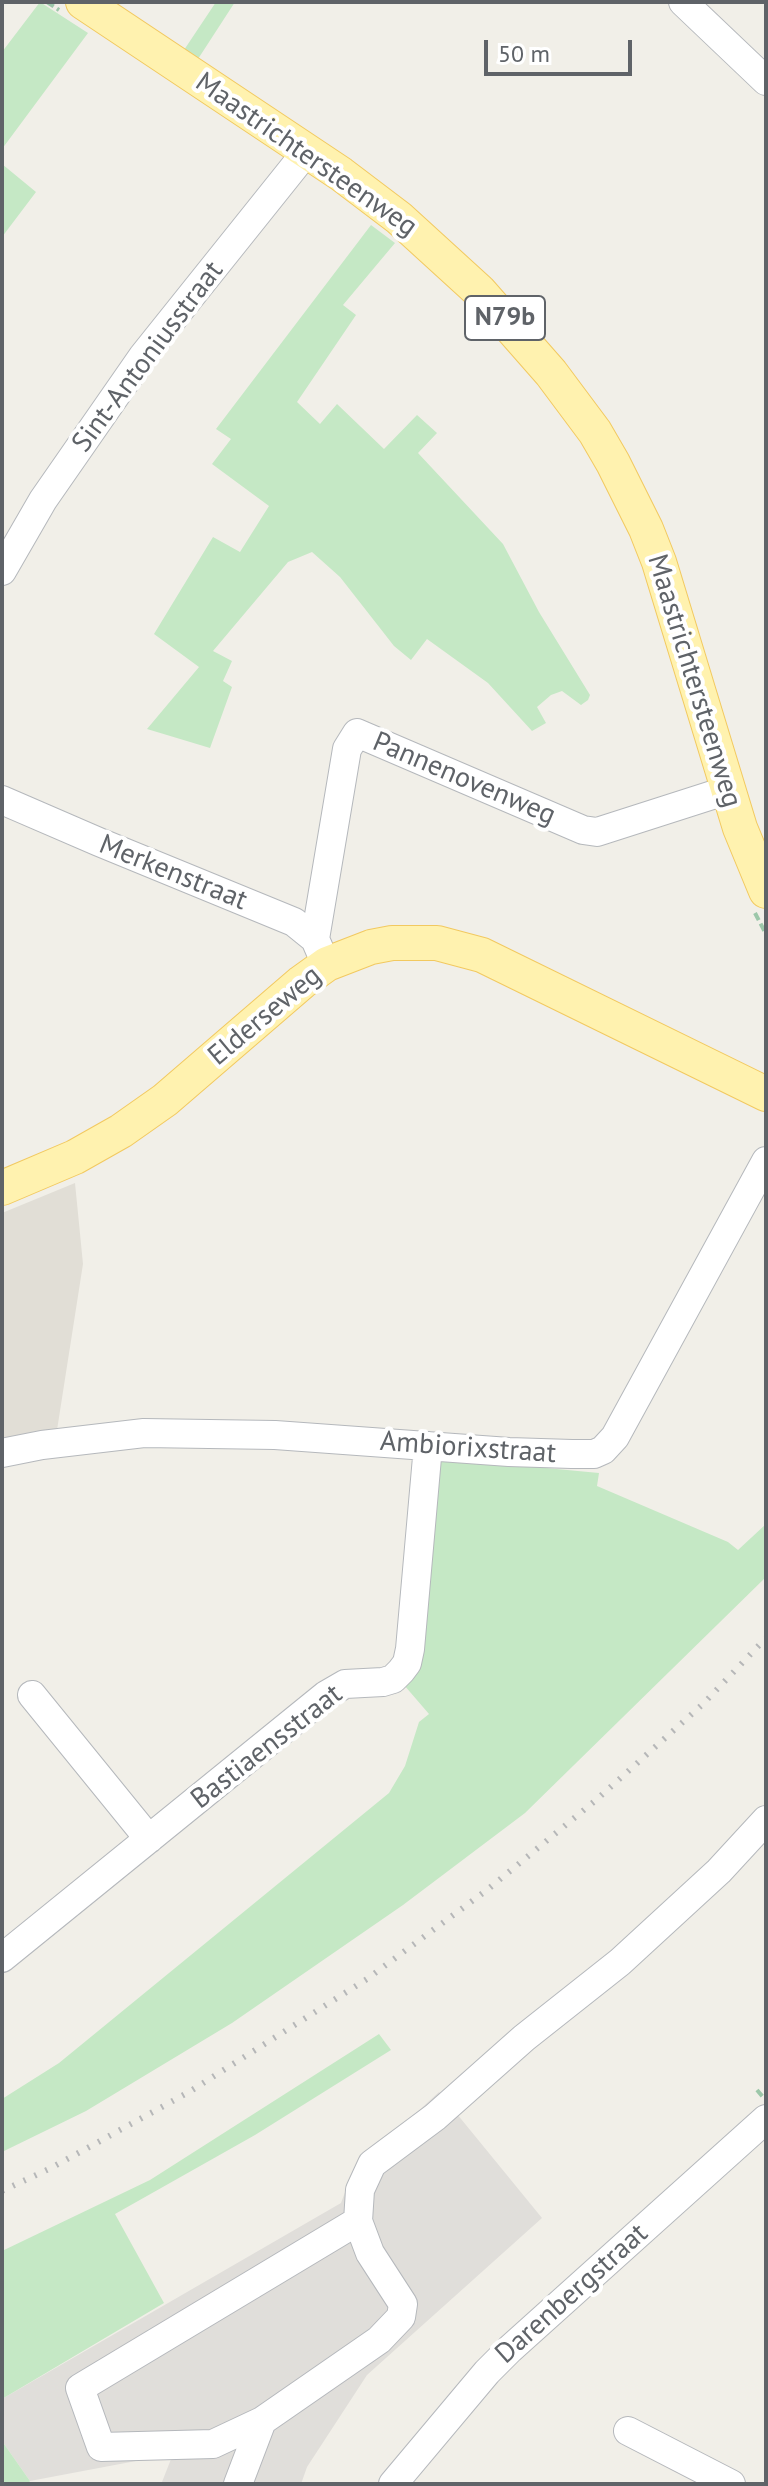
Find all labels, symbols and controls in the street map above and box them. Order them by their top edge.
scale bar [488,24,636,74]
text: 50 m [498,38,550,69]
street label: Maastrichtersteenweg [189,66,423,244]
street label: Sint-Antoniusstraat [65,255,231,459]
road number: N79b [465,296,545,340]
street label: Maastrichtersteenweg [640,550,748,812]
street label: Pannenovenweg [368,725,560,833]
street label: Merkenstraat [94,828,252,918]
street label: Elderseweg [202,959,328,1073]
street label: Ambiorixstraat [379,1425,557,1471]
street label: Bastiaensstraat [185,1678,349,1816]
street label: Darenbergstraat [489,2217,655,2371]

